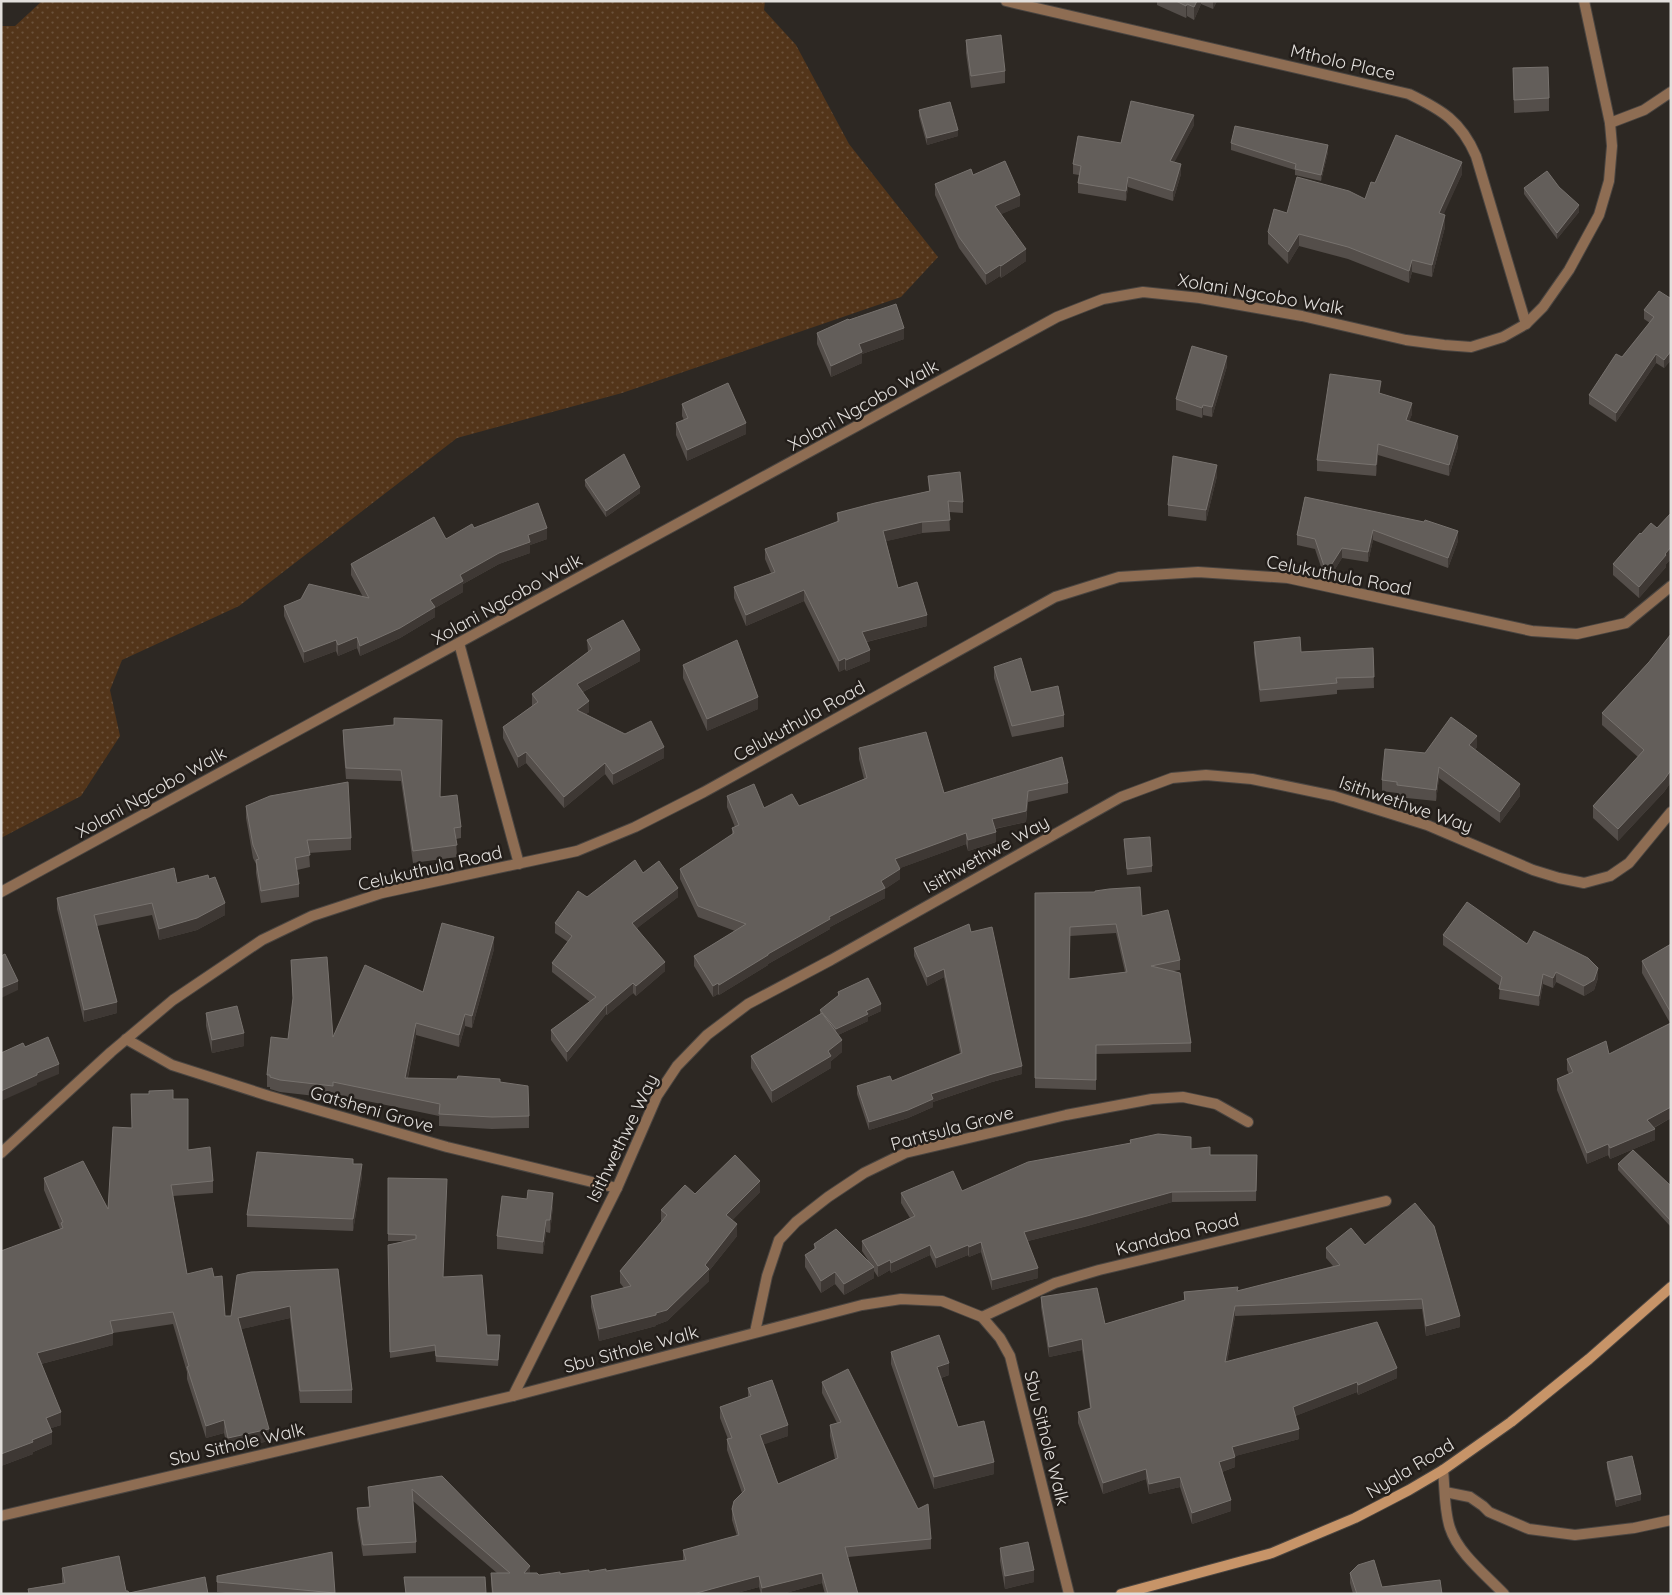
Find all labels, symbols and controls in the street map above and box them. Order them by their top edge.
street label: Mtholo Place [1288,39,1398,85]
street label: Xolani Ngcobo Walk [1176,268,1346,320]
street label: Xolani Ngcobo Walk [784,354,942,456]
street label: Xolani Ngcobo Walk [428,548,586,650]
street label: Celukuthula Road [1265,550,1413,600]
street label: Celukuthula Road [729,675,869,767]
street label: Xolani Ngcobo Walk [72,741,230,843]
street label: Isithwethwe Way [1336,770,1476,838]
street label: Isithwethwe Way [919,810,1053,898]
street label: Celukuthula Road [356,840,504,896]
street label: Isithwethwe Way [581,1070,663,1206]
street label: Gatsheni Grove [308,1080,436,1138]
street label: Pantsula Grove [888,1101,1016,1155]
street label: Kandaba Road [1113,1208,1241,1260]
street label: Sbu Sithole Walk [561,1320,701,1378]
street label: Sbu Sithole Walk [1019,1368,1075,1508]
street label: Sbu Sithole Walk [167,1417,307,1471]
street label: Nyala Road [1362,1433,1458,1503]

